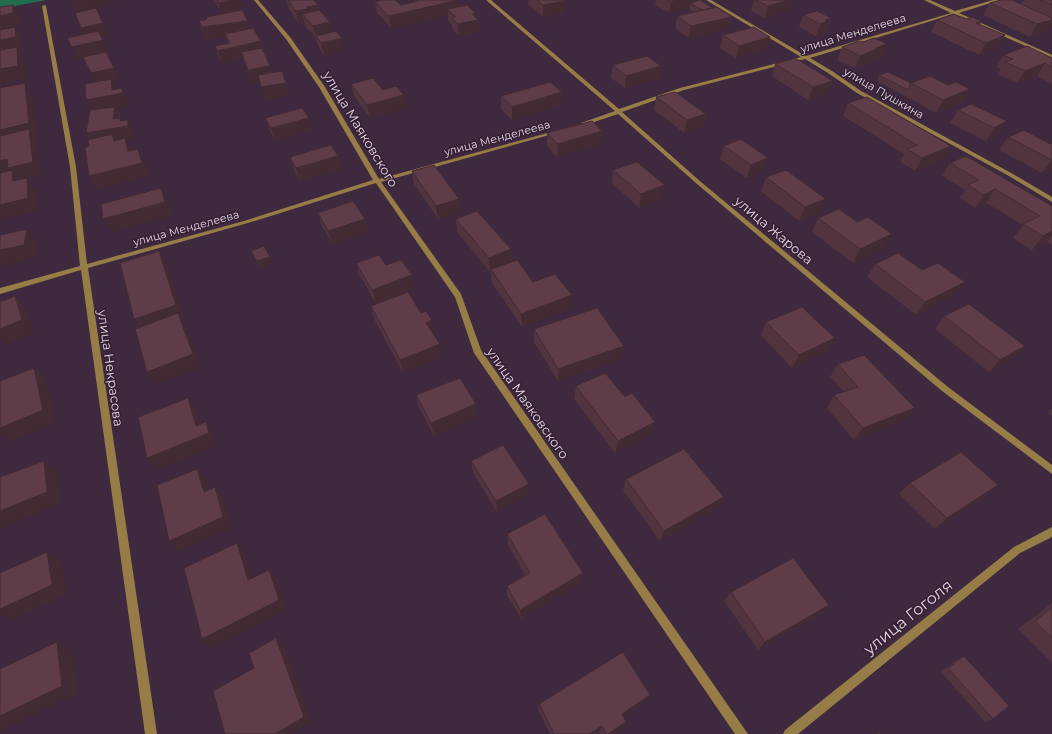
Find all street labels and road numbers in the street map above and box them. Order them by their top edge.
street label: улица Менделеева [798,10,907,56]
street label: улица Пушкина [840,64,927,122]
street label: улица Маяковского [319,67,402,190]
street label: улица Менделеева [441,117,552,159]
street label: улица Жарова [731,192,816,267]
street label: улица Менделеева [130,207,241,249]
street label: улица Некрасова [95,308,127,427]
street label: улица Маяковского [483,343,573,462]
street label: улица Гоголя [859,575,956,659]

